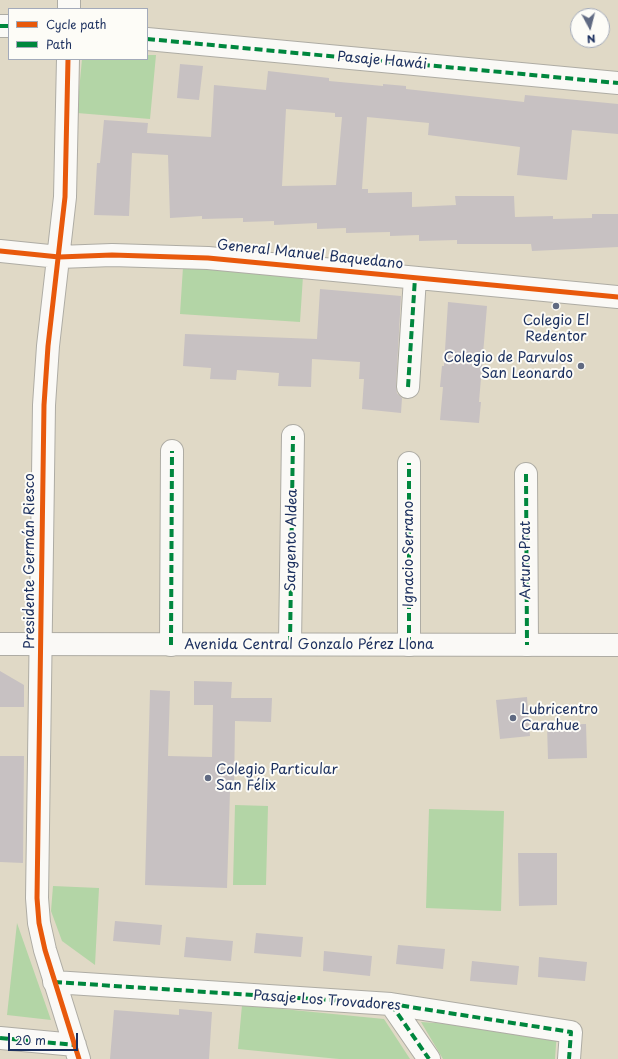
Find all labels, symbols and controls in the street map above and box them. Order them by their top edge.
legend [8,8,148,60]
north arrow [570,8,610,48]
text: Cycle path [46,15,107,33]
text: N [586,30,597,48]
text: Path [46,35,72,53]
street label: Pasaje Hawái [336,49,428,73]
street label: General Manuel Baquedano [216,237,404,273]
marker: Colegio El Redentor [551,301,561,311]
place label: Colegio El Redentor [523,313,589,346]
place label: Colegio de Parvulos San Leonardo [444,350,573,382]
marker: Colegio de Parvulos San Leonardo [576,361,586,371]
street label: Presidente Germán Riesco [22,473,38,649]
street label: Sargento Aldea [283,489,301,591]
street label: Ignacio Serrano [401,501,417,607]
street label: Arturo Prat [518,521,534,599]
street label: Avenida Central Gonzalo Pérez Llona [184,637,434,653]
place label: Lubricentro Carahue [521,702,598,734]
marker: Lubricentro Carahue [508,713,518,723]
place label: Colegio Particular San Félix [216,762,338,794]
marker: Colegio Particular San Félix [203,773,213,783]
street label: Pasaje Los Trovadores [253,987,401,1015]
scale bar [10,1025,80,1051]
text: 20 m [15,1031,46,1049]

